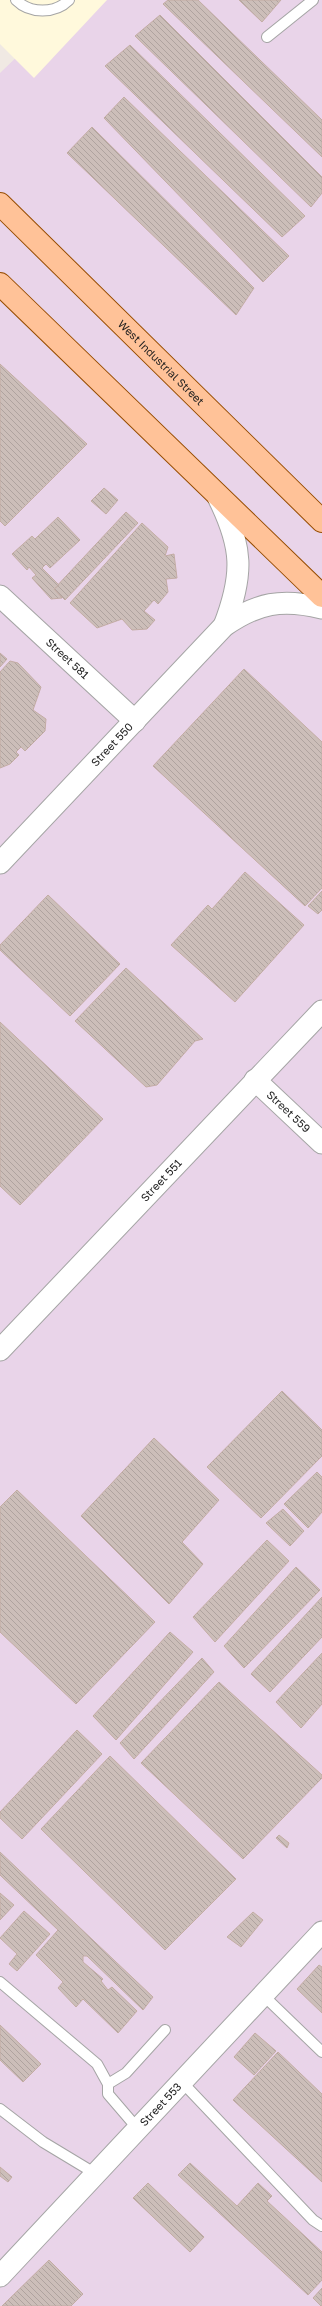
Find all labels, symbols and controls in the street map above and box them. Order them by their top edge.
street label: West Industrial Street [116,317,207,407]
street label: Street 581 [44,635,92,681]
street label: Street 550 [88,720,135,769]
street label: Street 559 [264,1088,313,1135]
street label: Street 551 [138,1156,184,1204]
street label: Street 553 [137,2080,184,2128]

